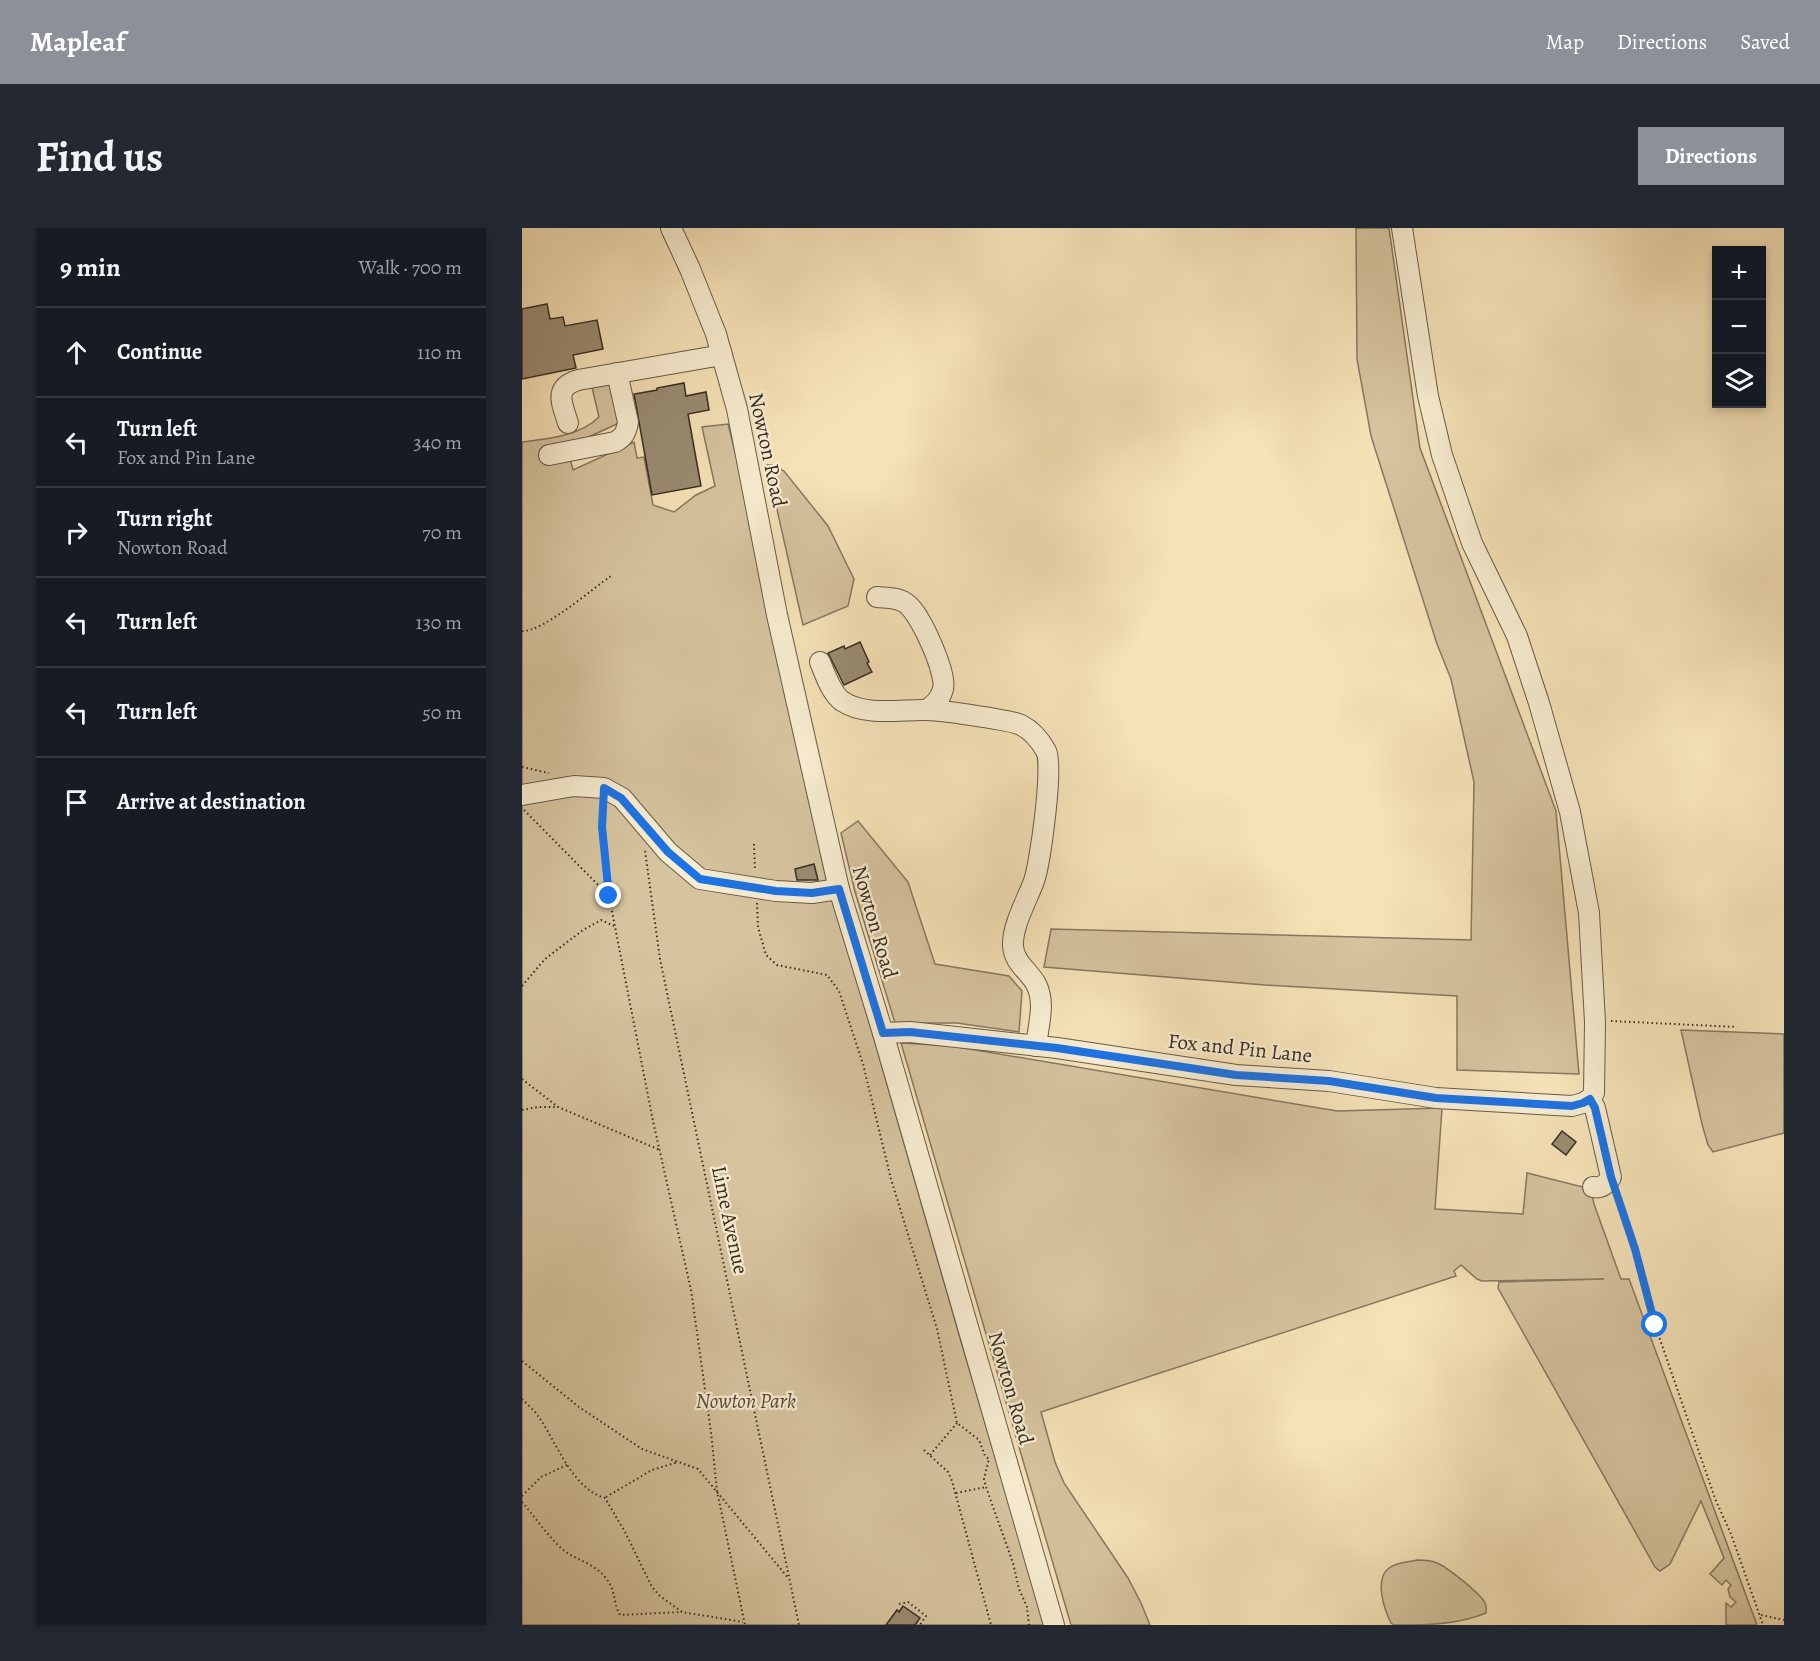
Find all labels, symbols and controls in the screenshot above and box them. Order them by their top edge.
text: Mapleaf [30,23,125,61]
text: Map [1546,28,1584,56]
text: Directions [1617,28,1707,56]
text: Saved [1740,28,1790,56]
button: Directions [1638,127,1784,185]
text: Find us [36,128,163,185]
map controls [1712,246,1766,408]
button: + [1712,246,1766,300]
text: 9 min [60,250,121,285]
text: Walk · 700 m [359,254,462,281]
button: − [1712,300,1766,354]
icon: ahead [60,336,93,369]
text: Continue [117,337,202,367]
text: 110 m [417,339,462,366]
button: layers [1712,354,1766,408]
street label: Nowton Road [742,390,794,511]
text: Turn left [117,414,197,444]
icon: left [60,426,93,459]
text: 340 m [413,429,462,456]
text: Fox and Pin Lane [117,444,255,471]
text: Turn right [117,504,213,534]
icon: right [60,516,93,549]
text: 70 m [422,519,462,546]
text: Nowton Road [117,534,228,561]
icon: left [60,606,93,639]
text: Turn left [117,607,197,637]
text: 130 m [416,609,462,636]
icon: left [60,696,93,729]
text: Turn left [117,697,197,727]
text: 50 m [422,699,462,726]
icon: arrive [60,786,93,819]
text: Arrive at destination [117,787,306,817]
street label: Nowton Road [846,862,905,982]
route end [595,882,621,908]
street label: Fox and Pin Lane [1166,1026,1314,1070]
street label: Lime Avenue [705,1163,755,1277]
route start [1641,1311,1667,1337]
street label: Nowton Road [982,1328,1041,1448]
park label: Nowton Park [696,1387,796,1415]

